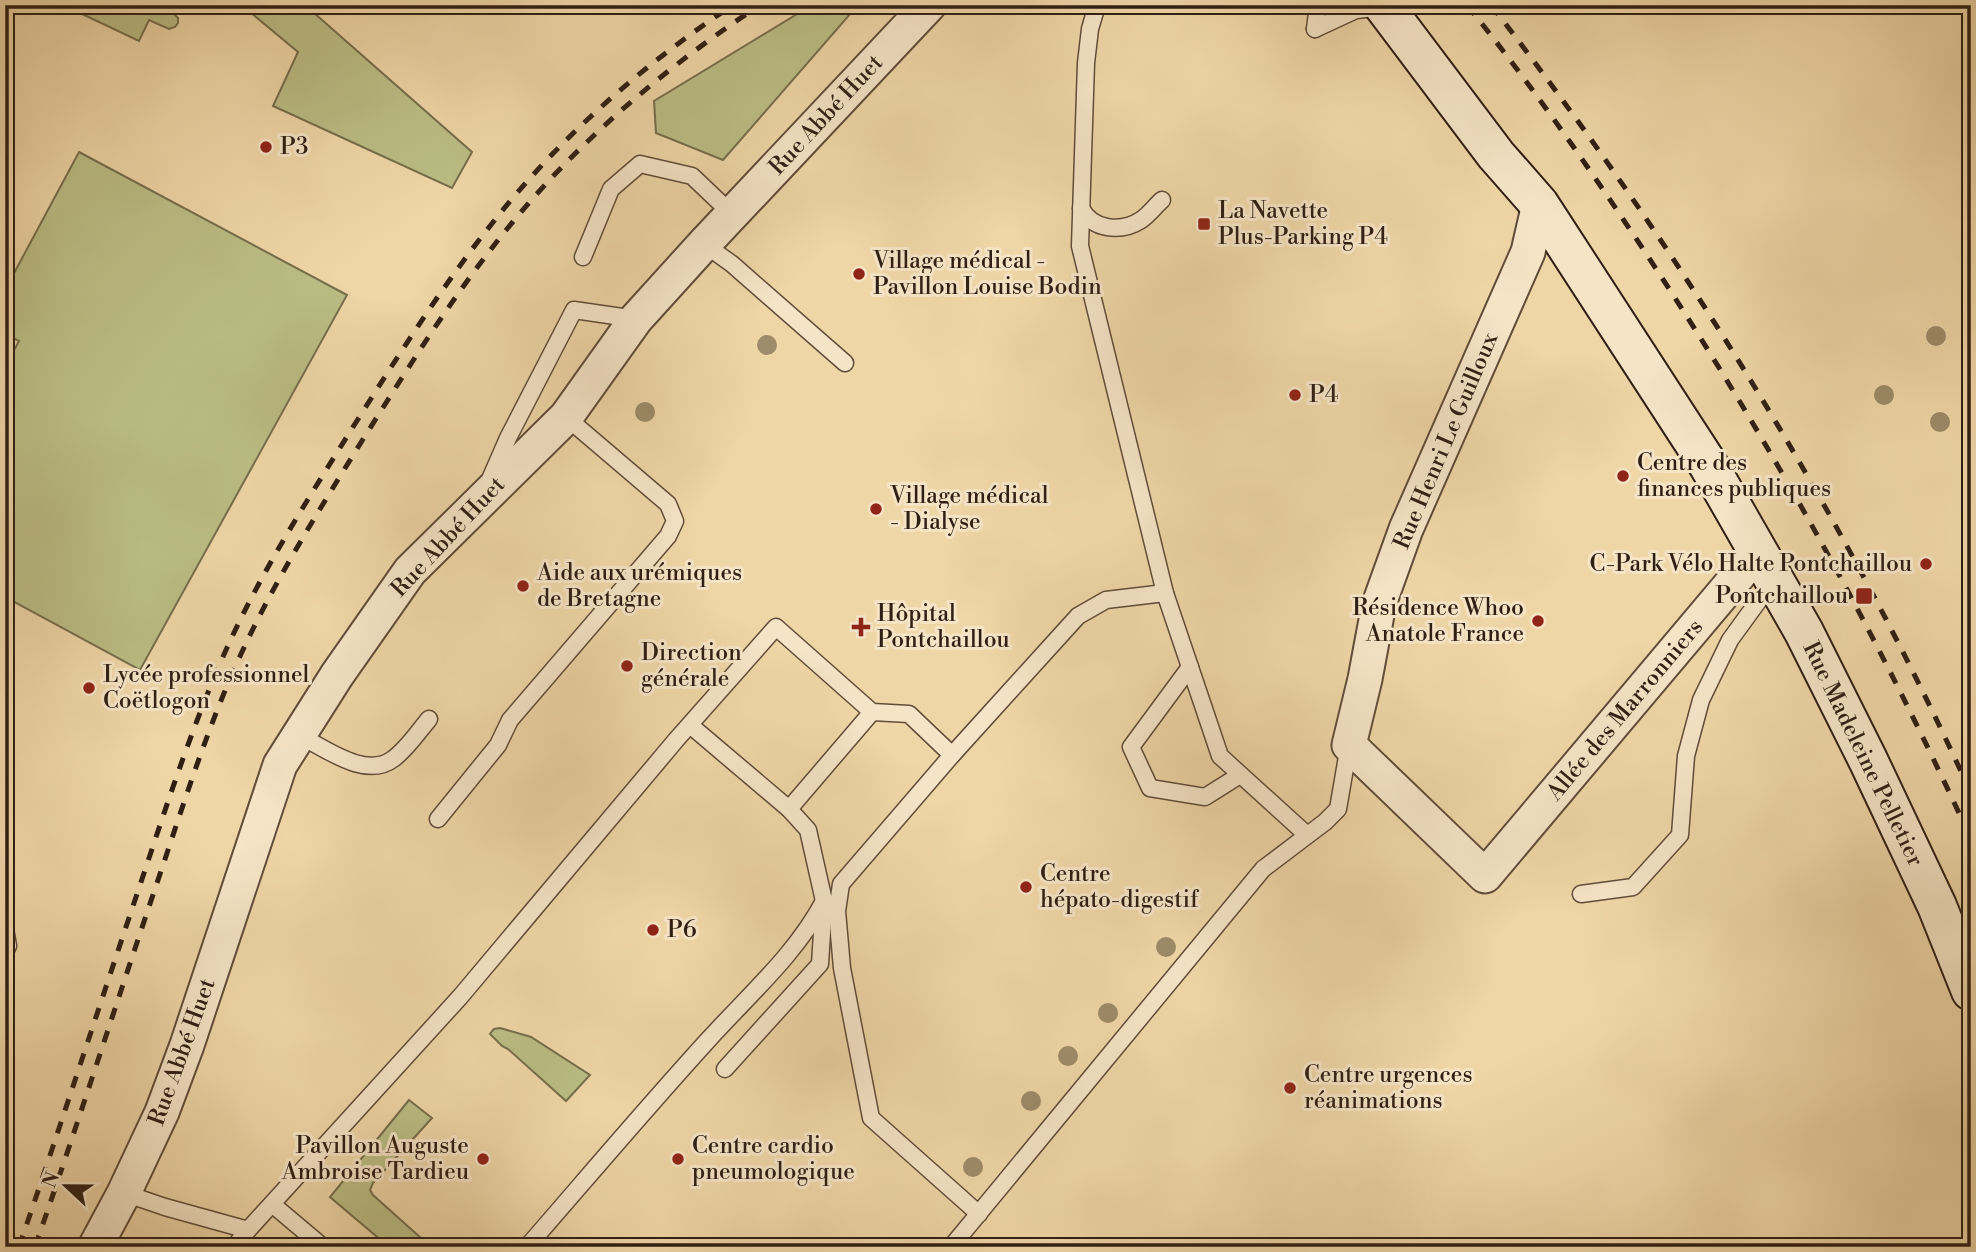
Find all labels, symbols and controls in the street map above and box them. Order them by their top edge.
street label: Rue Abbé Huet [763,49,889,181]
place label: P3 [280,133,308,161]
marker: P3 [258,139,274,155]
place label: La Navette Plus-Parking P4 [1218,197,1388,251]
marker: La Navette Plus-Parking P4 [1196,216,1212,232]
place label: Village médical - Pavillon Louise Bodin [872,247,1102,301]
marker: Village médical - Pavillon Louise Bodin [851,266,867,282]
street label: Rue Henri Le Guilloux [1388,328,1504,553]
place label: P4 [1309,381,1338,409]
marker: P4 [1287,387,1303,403]
place label: Centre des finances publiques [1637,449,1831,503]
marker: Centre des finances publiques [1615,468,1631,484]
street label: Rue Abbé Huet [385,471,511,603]
place label: Village médical - Dialyse [889,482,1049,536]
marker: Village médical - Dialyse [868,501,884,517]
place label: C-Park Vélo Halte Pontchaillou [1589,550,1912,578]
marker: C-Park Vélo Halte Pontchaillou [1918,556,1934,572]
place label: Aide aux urémiques de Bretagne [536,559,742,613]
marker: Aide aux urémiques de Bretagne [515,578,531,594]
place label: Pontchaillou [1715,582,1848,610]
marker: Pontchaillou [1854,586,1874,606]
place label: Résidence Whoo Anatole France [1352,594,1524,648]
place label: Hôpital Pontchaillou [877,600,1010,654]
marker: Résidence Whoo Anatole France [1530,613,1546,629]
street label: Allée des Marronniers [1540,614,1709,807]
marker: Hôpital Pontchaillou [851,617,871,637]
street label: Rue Madeleine Pelletier [1796,637,1930,871]
place label: Direction générale [641,639,742,693]
marker: Direction générale [619,658,635,674]
place label: Lycée professionnel Coëtlogon [103,661,310,715]
marker: Lycée professionnel Coëtlogon [81,680,97,696]
place label: Centre hépato-digestif [1040,860,1200,914]
marker: Centre hépato-digestif [1018,879,1034,895]
place label: P6 [667,916,697,944]
marker: P6 [645,922,661,938]
street label: Rue Abbé Huet [142,975,222,1129]
place label: Centre urgences réanimations [1304,1061,1473,1115]
marker: Centre urgences réanimations [1282,1080,1298,1096]
place label: Pavillon Auguste Ambroise Tardieu [281,1132,469,1186]
place label: Centre cardio pneumologique [692,1132,855,1186]
north arrow [32,1150,102,1220]
marker: Pavillon Auguste Ambroise Tardieu [475,1151,491,1167]
marker: Centre cardio pneumologique [670,1151,686,1167]
text: N [37,1169,65,1191]

